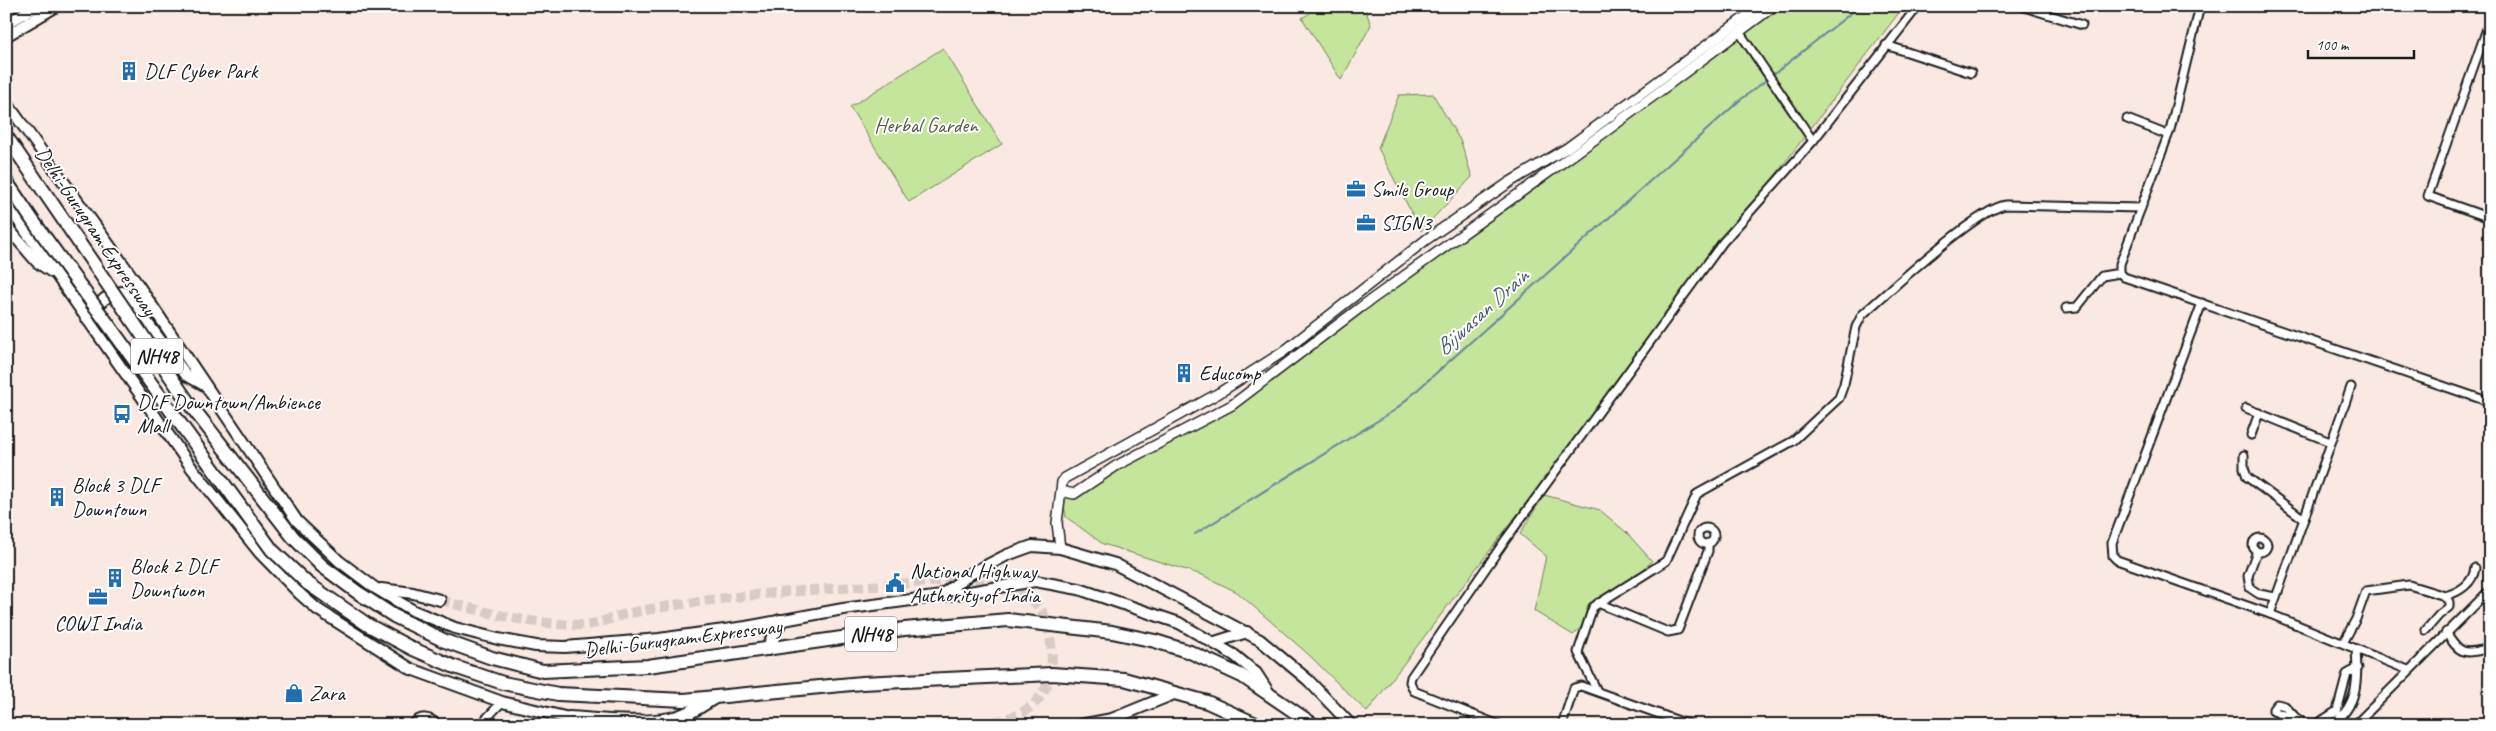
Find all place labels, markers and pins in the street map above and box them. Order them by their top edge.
place label: DLF Cyber Park [144,58,259,84]
building icon: DLF Cyber Park [118,60,140,82]
place label: Smile Group [1371,176,1455,202]
office icon: Smile Group [1345,178,1367,200]
place label: SIGN3 [1381,210,1433,236]
office icon: SIGN3 [1355,212,1377,234]
place label: Educomp [1199,360,1261,386]
building icon: Educomp [1173,362,1195,384]
place label: DLF Downtown/Ambience Mall [137,389,321,439]
bus stop icon: DLF Downtown/Ambience Mall [111,403,133,425]
place label: Block 3 DLF Downtown [72,472,162,522]
building icon: Block 3 DLF Downtown [46,486,68,508]
place label: Block 2 DLF Downtwon [130,553,220,603]
place label: National Highway Authority of India [910,558,1042,608]
building icon: Block 2 DLF Downtwon [104,567,126,589]
public building icon: National Highway Authority of India [884,572,906,594]
office icon: COWI India [87,586,109,608]
place label: COWI India [54,610,143,636]
place label: Zara [309,680,346,706]
shop icon: Zara [283,682,305,704]

